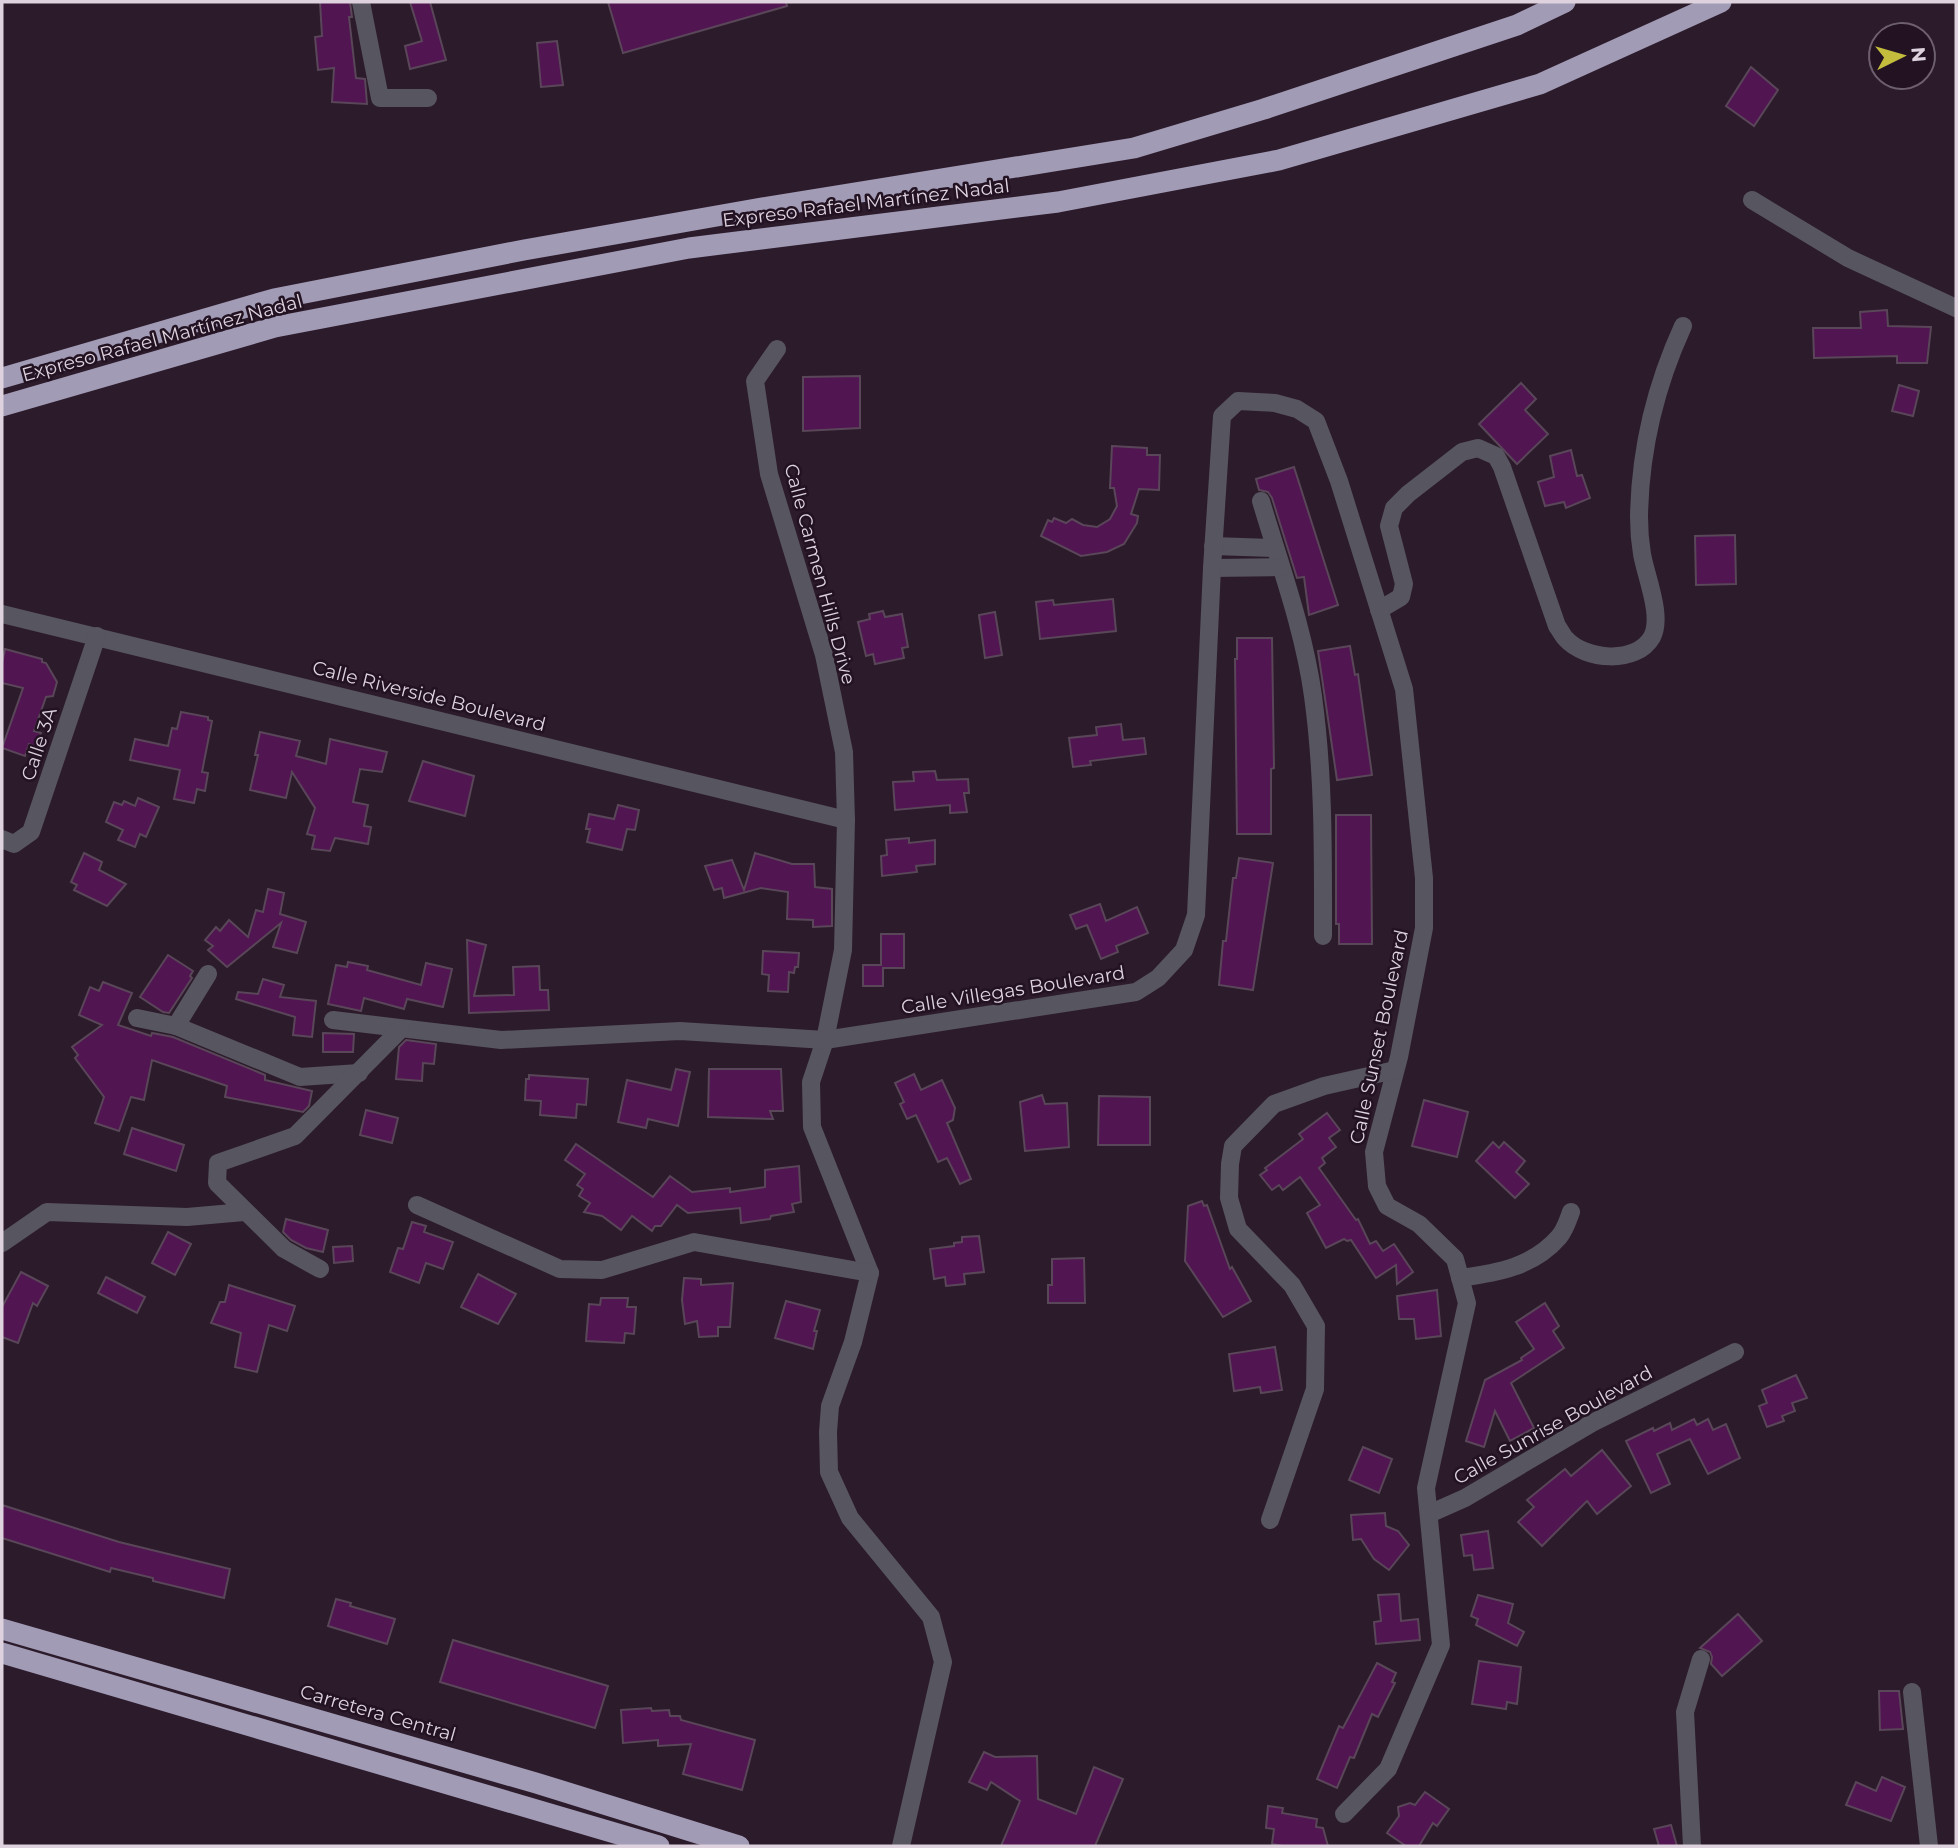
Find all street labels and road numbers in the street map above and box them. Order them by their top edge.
street label: Expreso Rafael Martínez Nadal [721,174,1011,232]
street label: Expreso Rafael Martínez Nadal [19,289,305,387]
street label: Calle Carmen Hills Drive [779,461,861,687]
street label: Calle Riverside Boulevard [310,656,548,736]
street label: Calle 3A [16,704,62,784]
street label: Calle Sunset Boulevard [1345,928,1413,1146]
street label: Calle Villegas Boulevard [899,961,1127,1019]
street label: Calle Sunrise Boulevard [1450,1361,1656,1489]
street label: Carretera Central [297,1680,459,1746]

